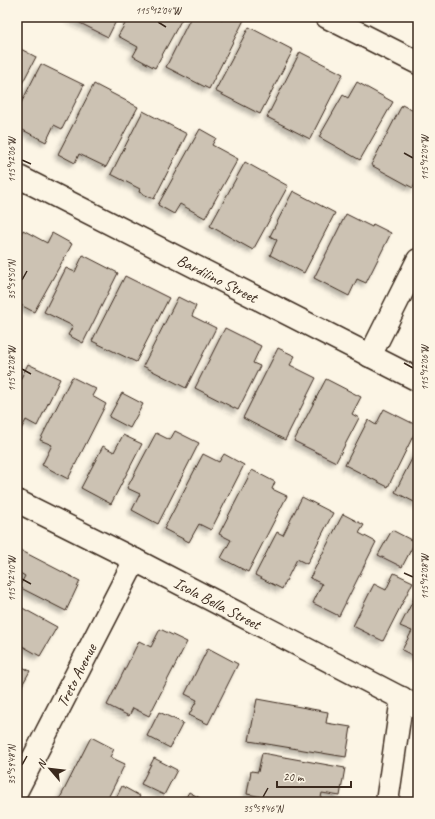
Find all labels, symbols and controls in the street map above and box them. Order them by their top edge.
text: 115°12'04"W [135,4,182,17]
text: 115°12'04"W [418,134,431,181]
text: 115°12'06"W [5,136,18,183]
street label: Bardilino Street [174,250,262,308]
text: 35°59'50"N [5,258,18,300]
text: 115°12'06"W [418,344,431,391]
text: 115°12'08"W [5,345,18,392]
text: 115°12'08"W [418,553,431,600]
text: 115°12'10"W [5,555,18,602]
street label: Isola Bella Street [170,573,265,635]
street label: Treto Avenue [52,639,102,711]
text: 35°59'48"N [5,743,18,785]
north arrow [30,749,70,789]
text: N [33,756,50,771]
scale bar [277,763,351,789]
text: 20 m [283,769,305,785]
text: 35°59'46"N [243,802,285,815]

